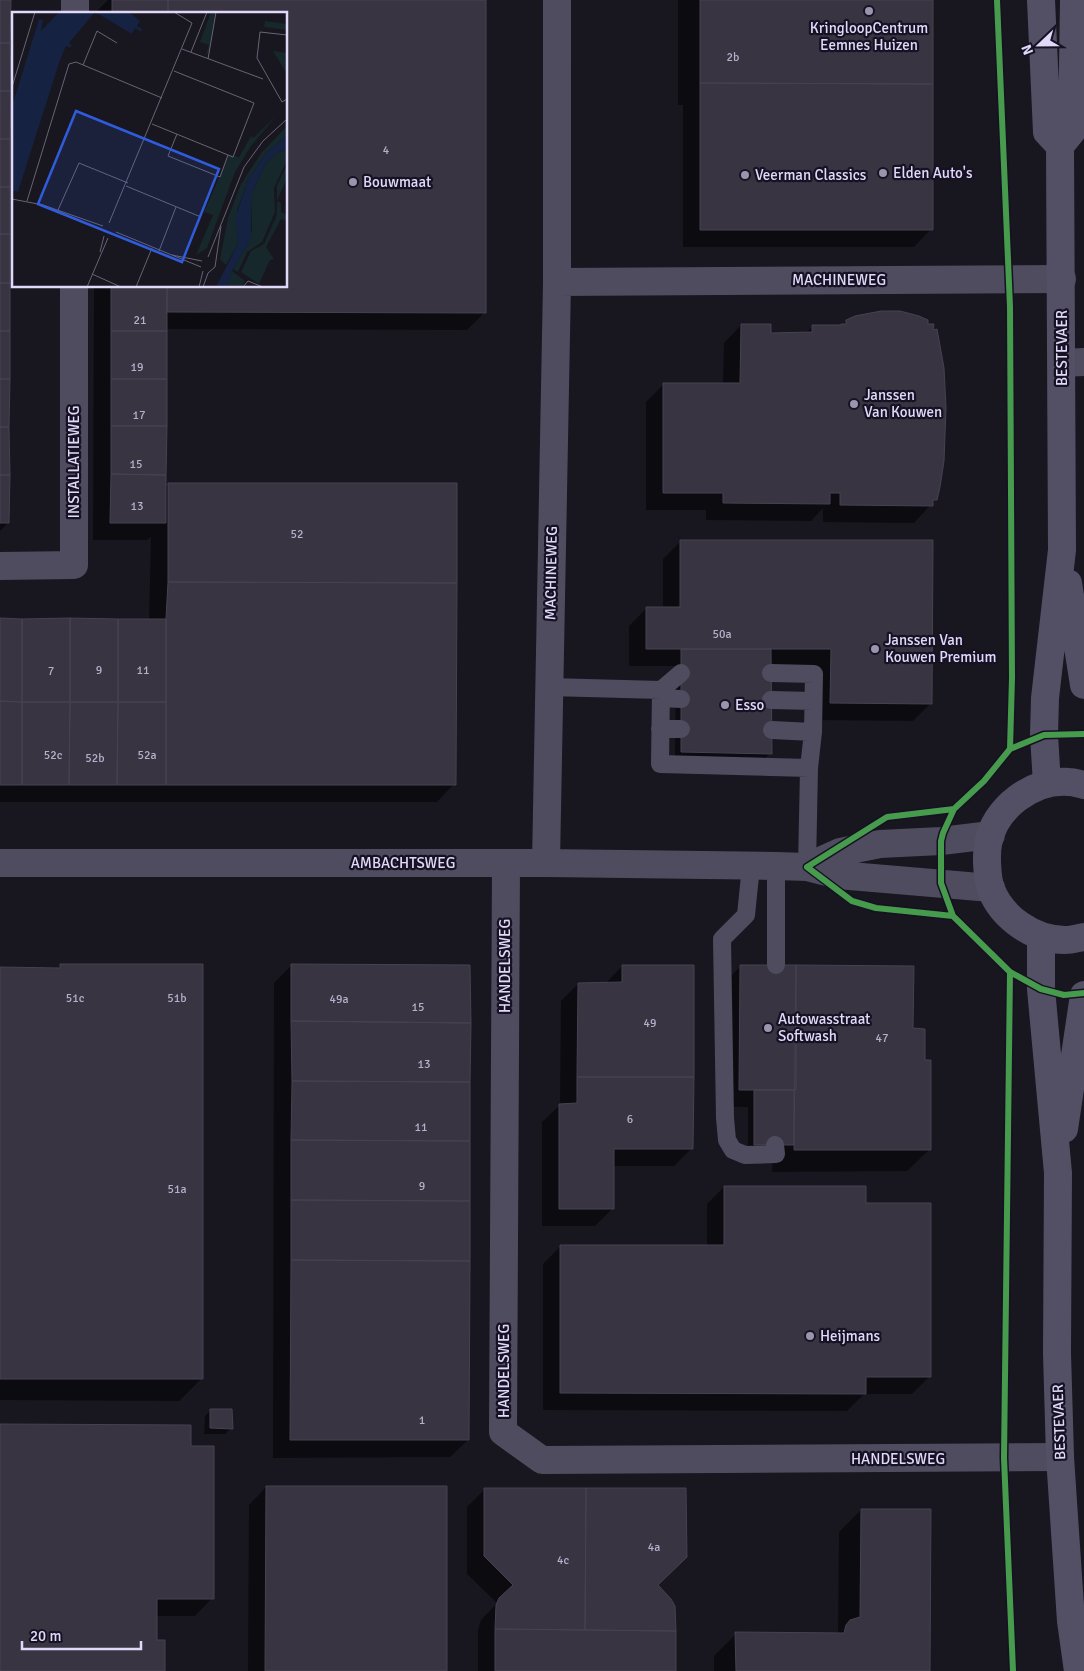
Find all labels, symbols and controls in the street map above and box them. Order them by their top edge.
marker: KringloopCentrum Eemnes Huizen [863,5,875,17]
inset map [12,12,288,288]
place label: KringloopCentrum Eemnes Huizen [810,19,928,54]
north arrow [1014,20,1064,70]
text: N [1018,42,1037,57]
house number: 2b [727,50,739,65]
house number: 4 [383,143,390,158]
place label: Elden Auto's [893,164,973,182]
place label: Veerman Classics [755,166,867,184]
marker: Elden Auto's [877,167,889,179]
marker: Veerman Classics [739,169,751,181]
place label: Bouwmaat [363,173,431,191]
marker: Bouwmaat [347,176,359,188]
street label: MACHINEWEG [792,271,886,289]
street label: BESTEVAER [1053,310,1071,386]
house number: 21 [134,313,146,328]
house number: 19 [131,360,143,375]
place label: Janssen Van Kouwen [864,386,942,421]
marker: Janssen Van Kouwen [848,398,860,410]
street label: INSTALLATIEWEG [65,406,83,518]
house number: 17 [133,408,145,423]
house number: 15 [130,457,142,472]
house number: 13 [131,499,143,514]
street label: MACHINEWEG [541,526,561,620]
house number: 52 [291,527,303,542]
house number: 50a [712,627,732,642]
place label: Janssen Van Kouwen Premium [885,631,997,666]
marker: Janssen Van Kouwen Premium [869,643,881,655]
house number: 9 [96,663,102,678]
house number: 11 [137,663,149,678]
house number: 7 [48,664,54,679]
place label: Esso [735,696,765,714]
marker: Esso [719,699,731,711]
house number: 52c [44,748,63,763]
house number: 52a [137,748,157,763]
house number: 52b [85,751,105,766]
street label: AMBACHTSWEG [351,854,455,872]
street label: HANDELSWEG [496,919,514,1013]
house number: 51c [66,991,85,1006]
house number: 51b [167,991,187,1006]
house number: 49a [329,992,349,1007]
house number: 15 [412,1000,424,1015]
place label: Autowasstraat Softwash [778,1010,870,1045]
house number: 49 [644,1016,656,1031]
marker: Autowasstraat Softwash [762,1022,774,1034]
house number: 47 [876,1031,888,1046]
house number: 13 [418,1057,430,1072]
house number: 6 [627,1112,633,1127]
house number: 11 [415,1120,427,1135]
house number: 9 [419,1179,425,1194]
house number: 51a [167,1182,187,1197]
street label: HANDELSWEG [495,1324,513,1418]
place label: Heijmans [820,1327,881,1345]
marker: Heijmans [804,1330,816,1342]
street label: BESTEVAER [1049,1384,1069,1460]
house number: 1 [419,1413,425,1428]
street label: HANDELSWEG [851,1450,945,1468]
house number: 4a [648,1540,660,1555]
house number: 4c [557,1553,569,1568]
scale bar [22,1618,141,1650]
text: 20 m [30,1627,61,1645]

